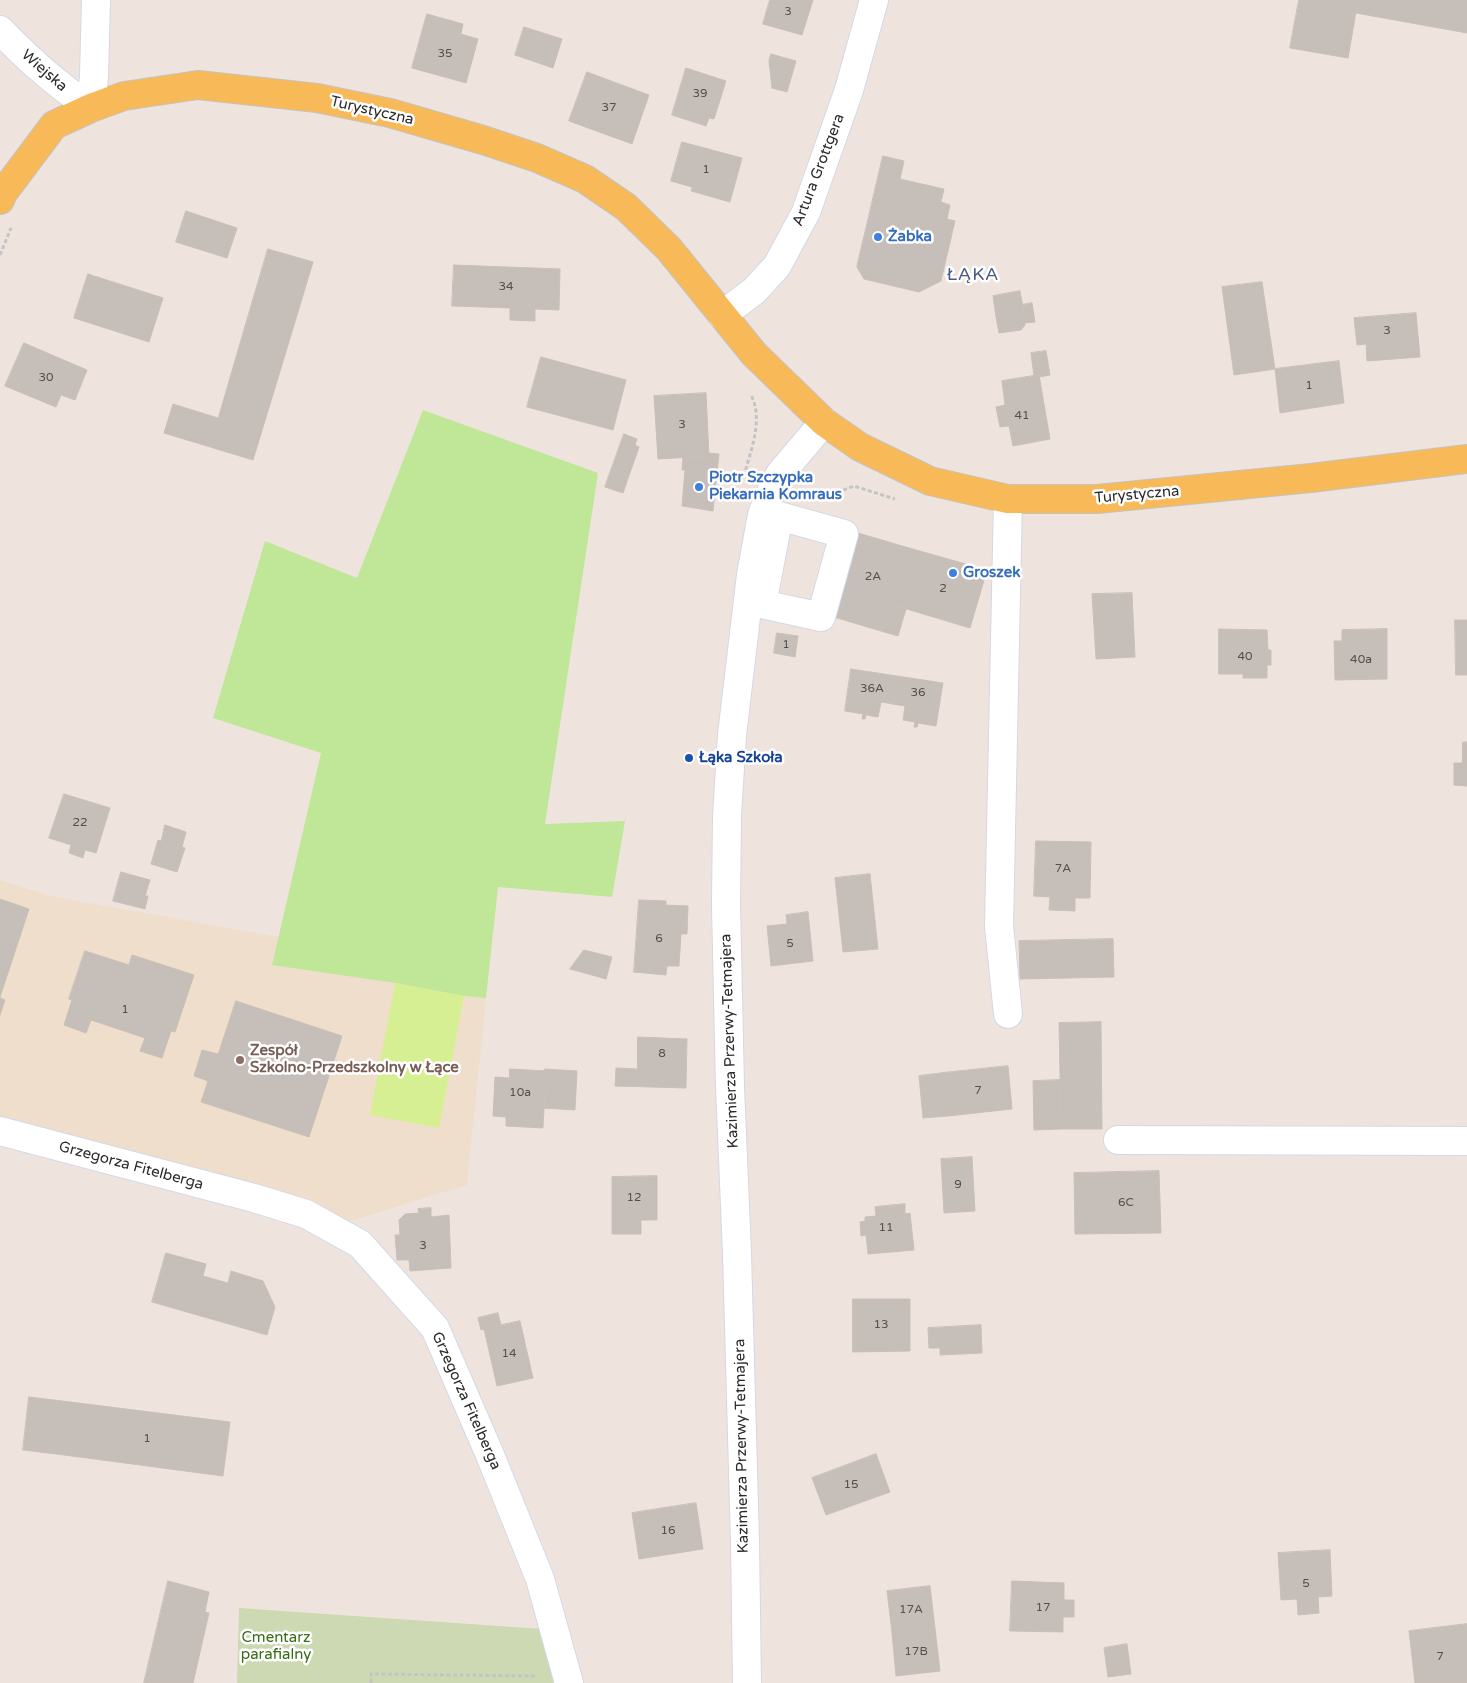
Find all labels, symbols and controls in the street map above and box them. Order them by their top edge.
house number: 3 [784,5,792,19]
street label: Wiejska [17,46,71,96]
house number: 35 [437,47,453,61]
house number: 39 [692,87,708,101]
street label: Turystyczna [329,93,415,129]
house number: 37 [601,101,617,115]
street label: Artura Grottgera [789,111,849,229]
house number: 1 [702,163,710,177]
place label: Żabka [888,228,932,246]
marker: Żabka [872,231,884,243]
district label: ŁĄKA [946,264,1000,286]
house number: 34 [498,280,514,294]
house number: 3 [1383,324,1391,338]
house number: 30 [38,371,54,385]
house number: 1 [1305,379,1313,393]
house number: 41 [1014,409,1030,423]
house number: 3 [678,418,686,432]
place label: Piotr Szczypka Piekarnia Komraus [709,469,842,504]
marker: Piotr Szczypka Piekarnia Komraus [693,481,705,493]
street label: Turystyczna [1094,482,1180,508]
place label: Groszek [963,564,1020,582]
marker: Groszek [947,567,959,579]
house number: 2A [865,570,881,584]
house number: 2 [939,582,947,596]
house number: 1 [782,638,790,652]
house number: 40 [1237,650,1253,664]
house number: 40a [1350,653,1372,667]
house number: 36A [860,682,884,696]
house number: 36 [910,686,926,700]
place label: Łąka Szkoła [699,749,783,767]
marker: Łąka Szkoła [683,752,695,764]
house number: 22 [72,816,88,830]
house number: 7A [1055,862,1071,876]
house number: 6 [655,932,663,946]
street label: Kazimierza Przerwy-Tetmajera [717,933,743,1149]
house number: 5 [786,937,794,951]
house number: 1 [121,1003,129,1017]
place label: Zespół Szkolno-Przedszkolny w Łące [250,1042,459,1077]
house number: 8 [658,1047,666,1061]
marker: Zespół Szkolno-Przedszkolny w Łące [234,1054,246,1066]
house number: 7 [974,1084,982,1098]
house number: 10a [509,1086,531,1100]
street label: Grzegorza Fitelberga [57,1138,205,1194]
house number: 9 [954,1178,962,1192]
house number: 12 [626,1191,642,1205]
house number: 6C [1118,1196,1134,1210]
house number: 11 [878,1221,894,1235]
house number: 3 [419,1239,427,1253]
house number: 13 [873,1318,889,1332]
street label: Grzegorza Fitelberga [427,1329,505,1473]
street label: Kazimierza Przerwy-Tetmajera [731,1339,753,1553]
house number: 14 [501,1347,517,1361]
house number: 1 [143,1432,151,1446]
house number: 15 [843,1478,859,1492]
house number: 16 [660,1524,676,1538]
house number: 5 [1302,1577,1310,1591]
house number: 17 [1035,1601,1051,1615]
house number: 17A [899,1603,923,1617]
park label: Cmentarz parafialny [241,1629,311,1664]
house number: 17B [904,1645,928,1659]
house number: 7 [1436,1650,1444,1664]

